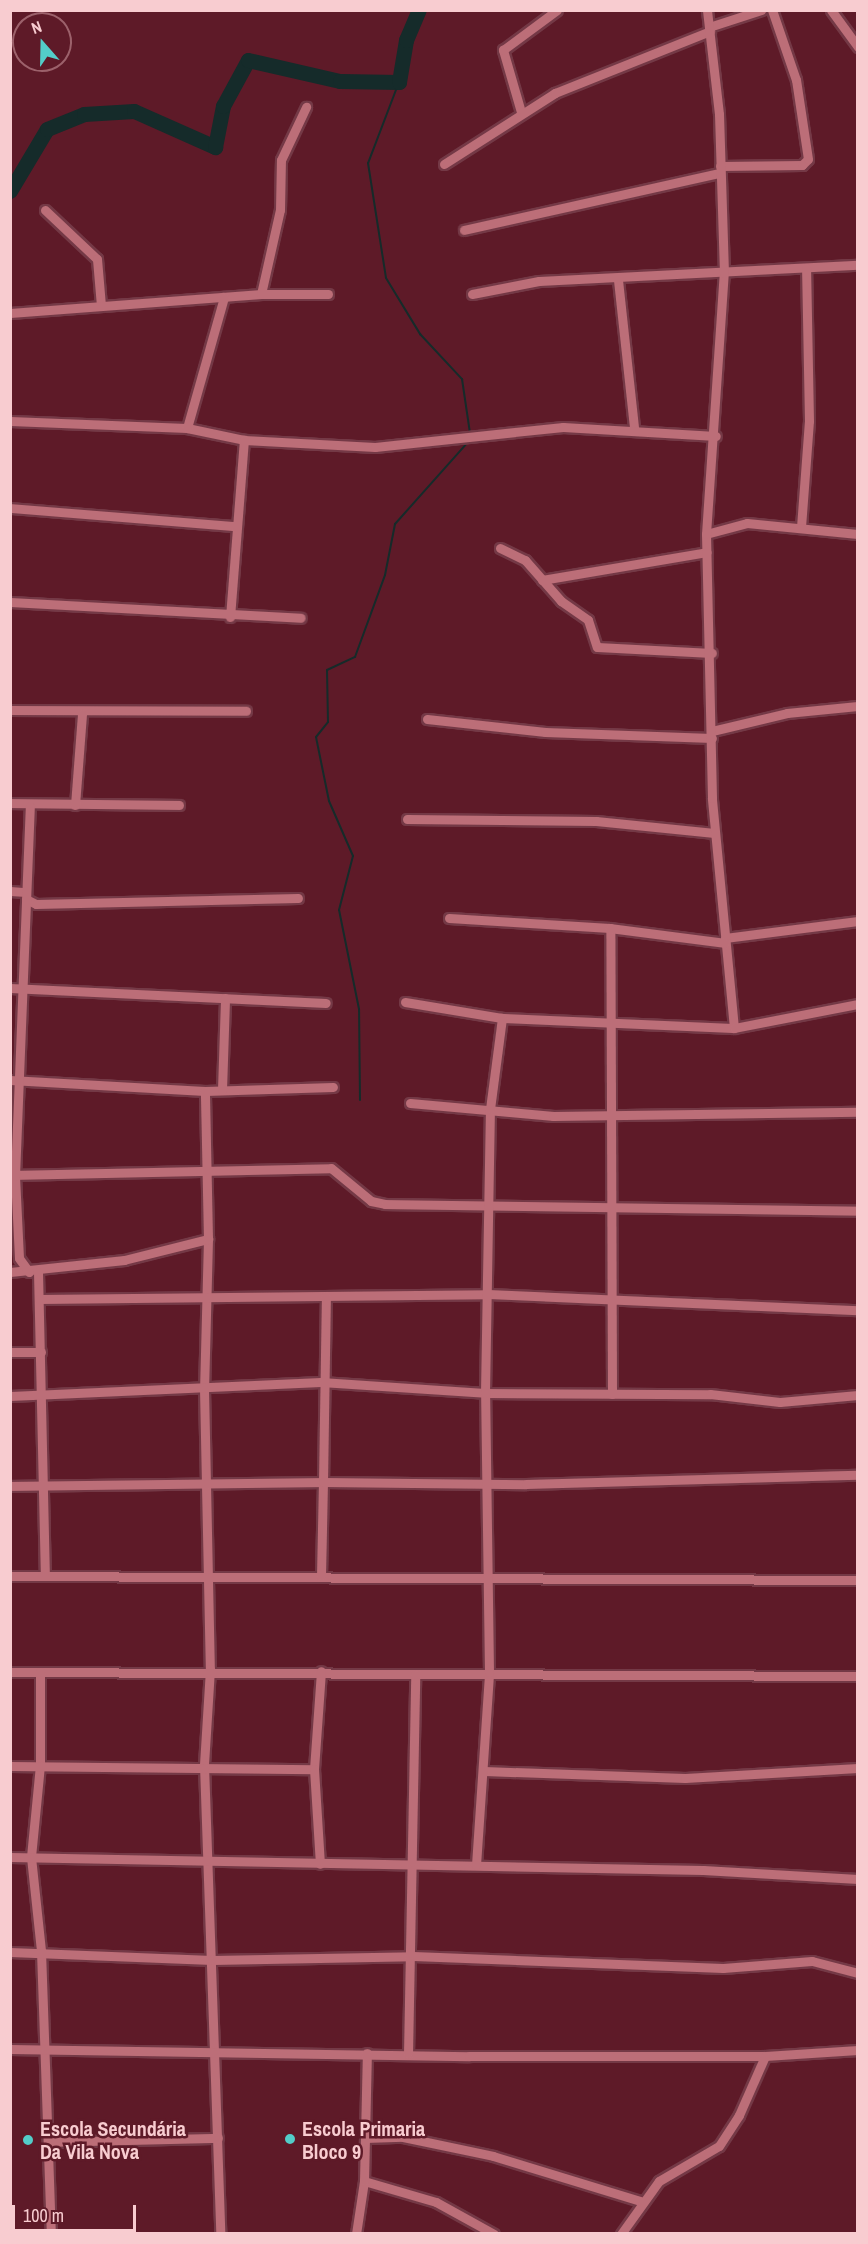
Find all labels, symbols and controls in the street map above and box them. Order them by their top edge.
north arrow [12,12,72,72]
text: N [28,15,45,39]
place label: Escola Secundária Da Vila Nova [40,2116,186,2163]
place label: Escola Primaria Bloco 9 [302,2116,425,2163]
marker: Escola Primaria Bloco 9 [283,2132,297,2146]
marker: Escola Secundária Da Vila Nova [21,2133,35,2147]
scale bar [15,2193,140,2231]
text: 100 m [23,2203,64,2228]

